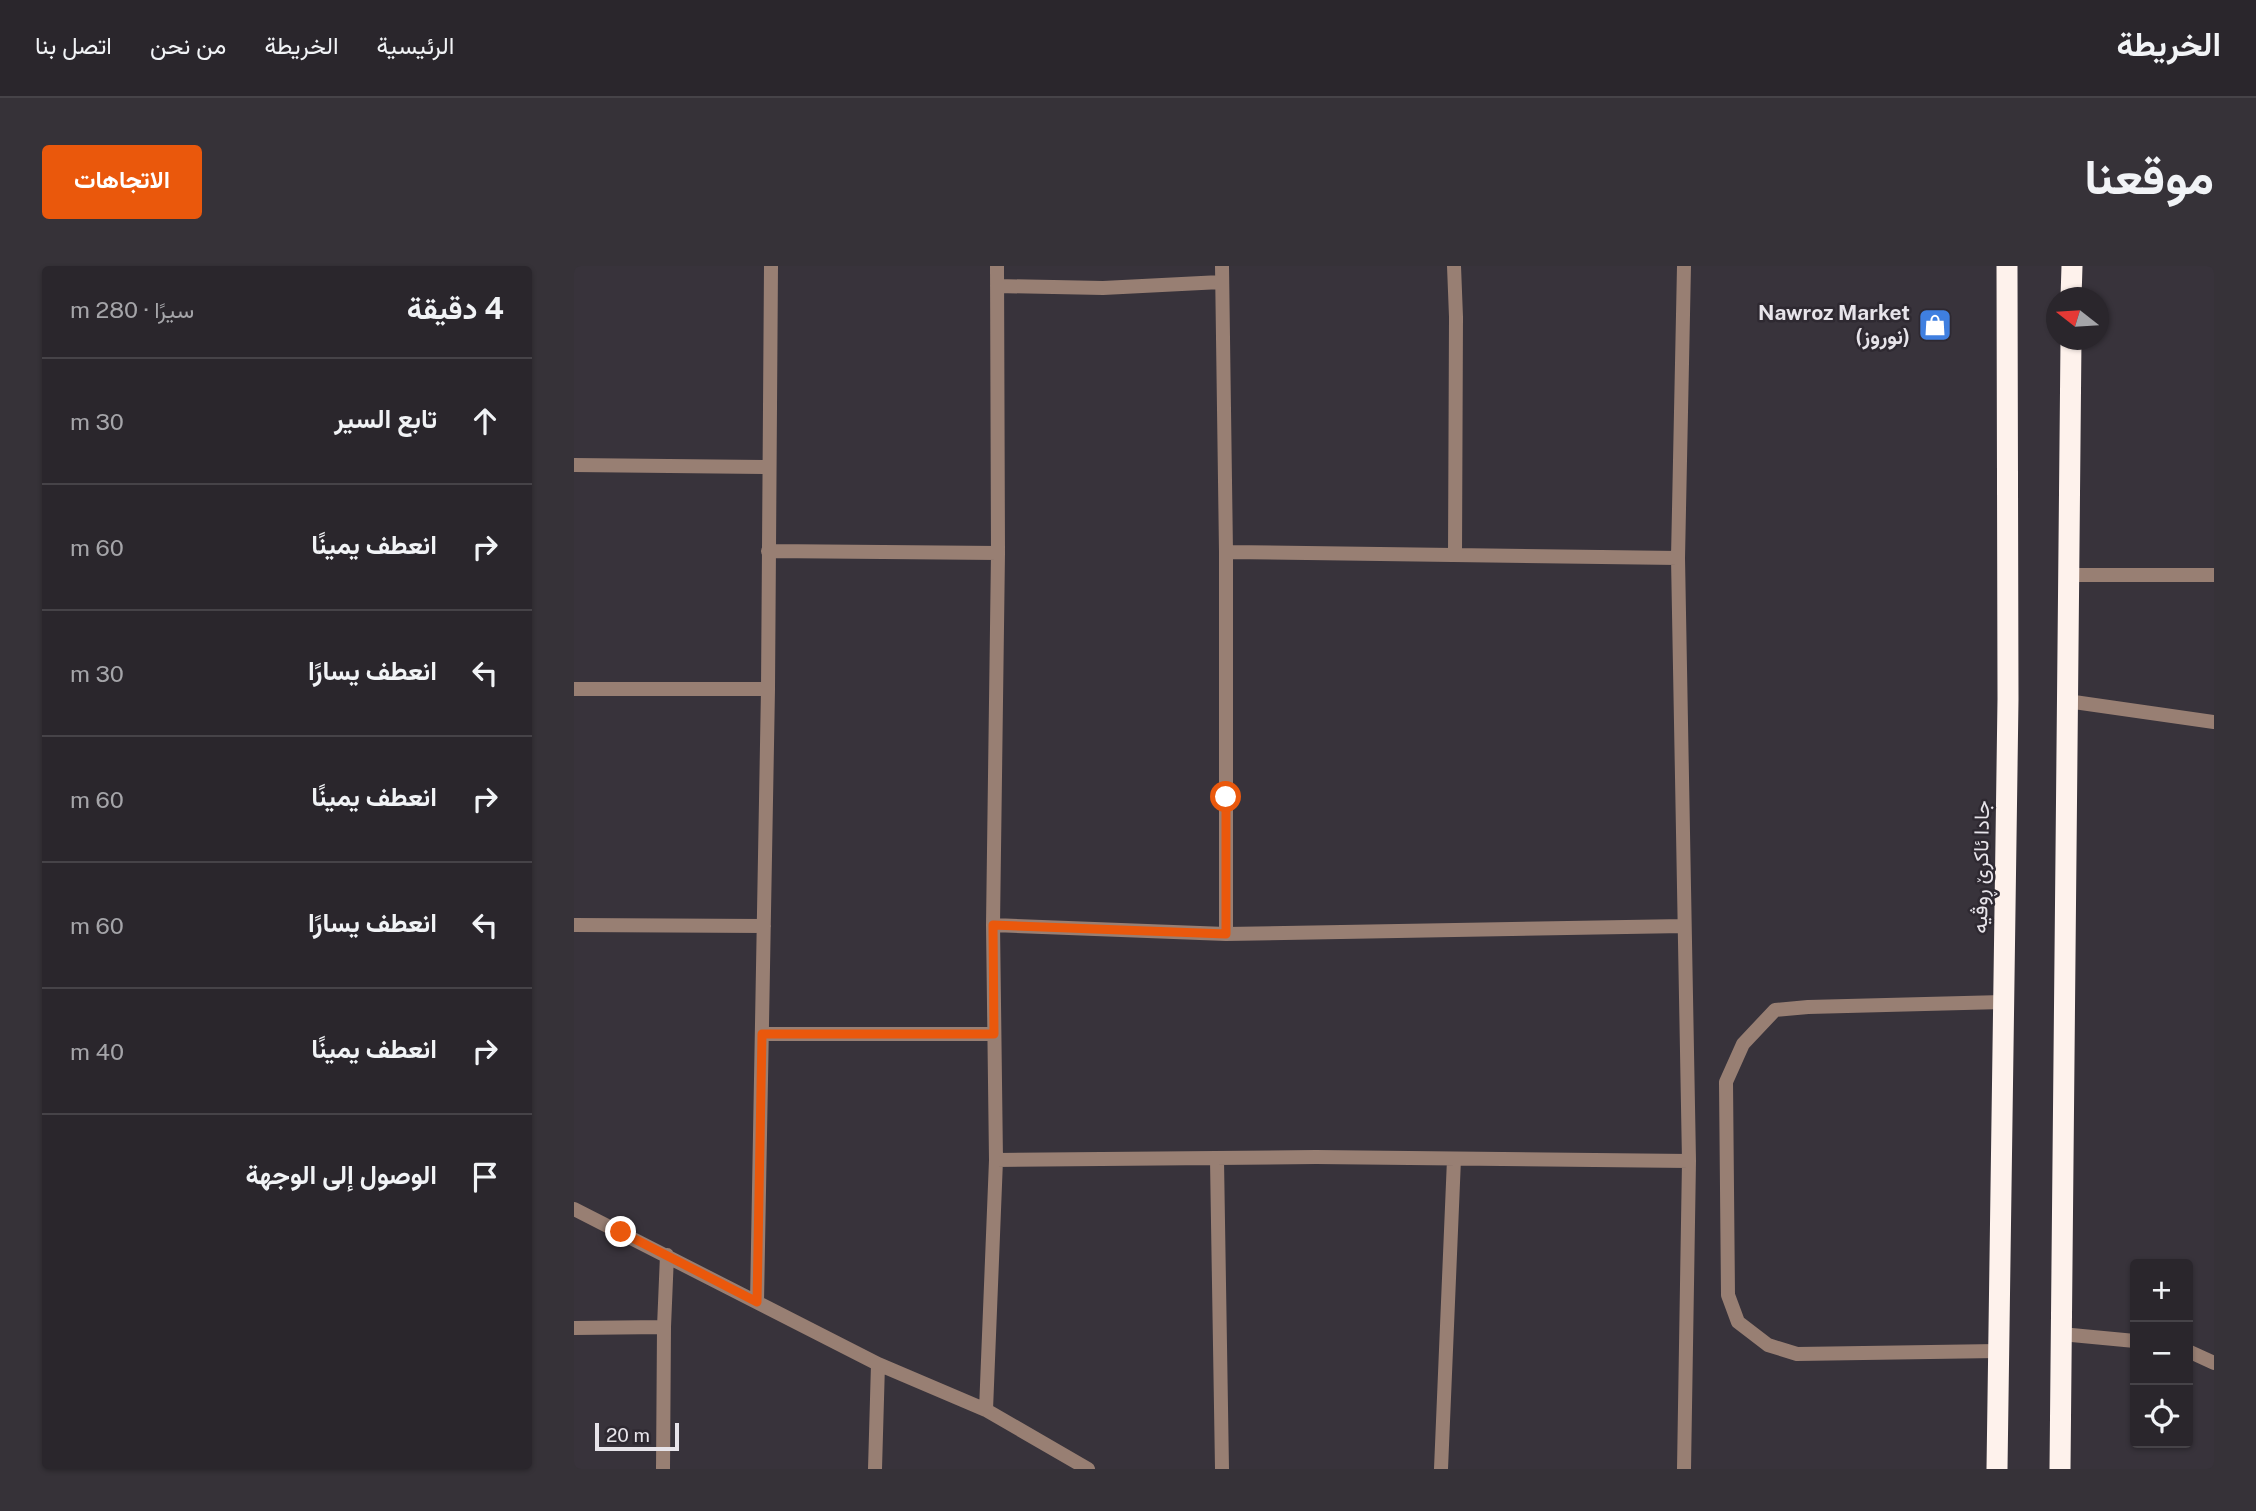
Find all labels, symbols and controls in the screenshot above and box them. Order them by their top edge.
text: الخريطة [2117,25,2221,63]
text: اتصل بنا [35,31,112,59]
text: من نحن [150,31,226,59]
text: الخريطة [264,31,339,59]
text: الرئيسية [377,31,454,59]
button: الاتجاهات [42,145,202,219]
text: موقعنا [2084,147,2214,205]
north arrow [2046,287,2109,350]
text: 4 دقيقة [407,290,504,326]
text: سيرًا · 280 m [70,296,194,323]
place label: Nawroz Market (نوروز) [1758,300,1910,350]
shop icon: Nawroz Market (نوروز) [1916,306,1954,344]
icon: ahead [466,402,504,440]
text: تابع السير [334,403,437,434]
text: 30 m [70,408,124,435]
icon: right [466,528,504,566]
text: انعطف يمينًا [311,529,437,560]
text: 60 m [70,534,124,561]
icon: left [466,654,504,692]
text: انعطف يسارًا [308,655,437,686]
text: 30 m [70,660,124,687]
icon: right [466,780,504,818]
text: انعطف يمينًا [311,781,437,812]
route start [1210,781,1241,812]
text: 60 m [70,786,124,813]
street label: جادا ئاکرێ ڕوڤیە [1967,800,1999,934]
icon: left [466,906,504,944]
text: انعطف يسارًا [308,907,437,938]
text: 60 m [70,912,124,939]
icon: right [466,1032,504,1070]
text: انعطف يمينًا [311,1033,437,1064]
text: 40 m [70,1038,124,1065]
icon: arrive [466,1158,504,1196]
text: الوصول إلى الوجهة [246,1159,437,1190]
route end [605,1216,636,1247]
map controls [2130,1259,2193,1448]
button: + [2130,1259,2193,1322]
button: − [2130,1322,2193,1385]
button: locate [2130,1385,2193,1448]
scale bar [595,1420,679,1452]
text: 20 m [606,1424,650,1446]

